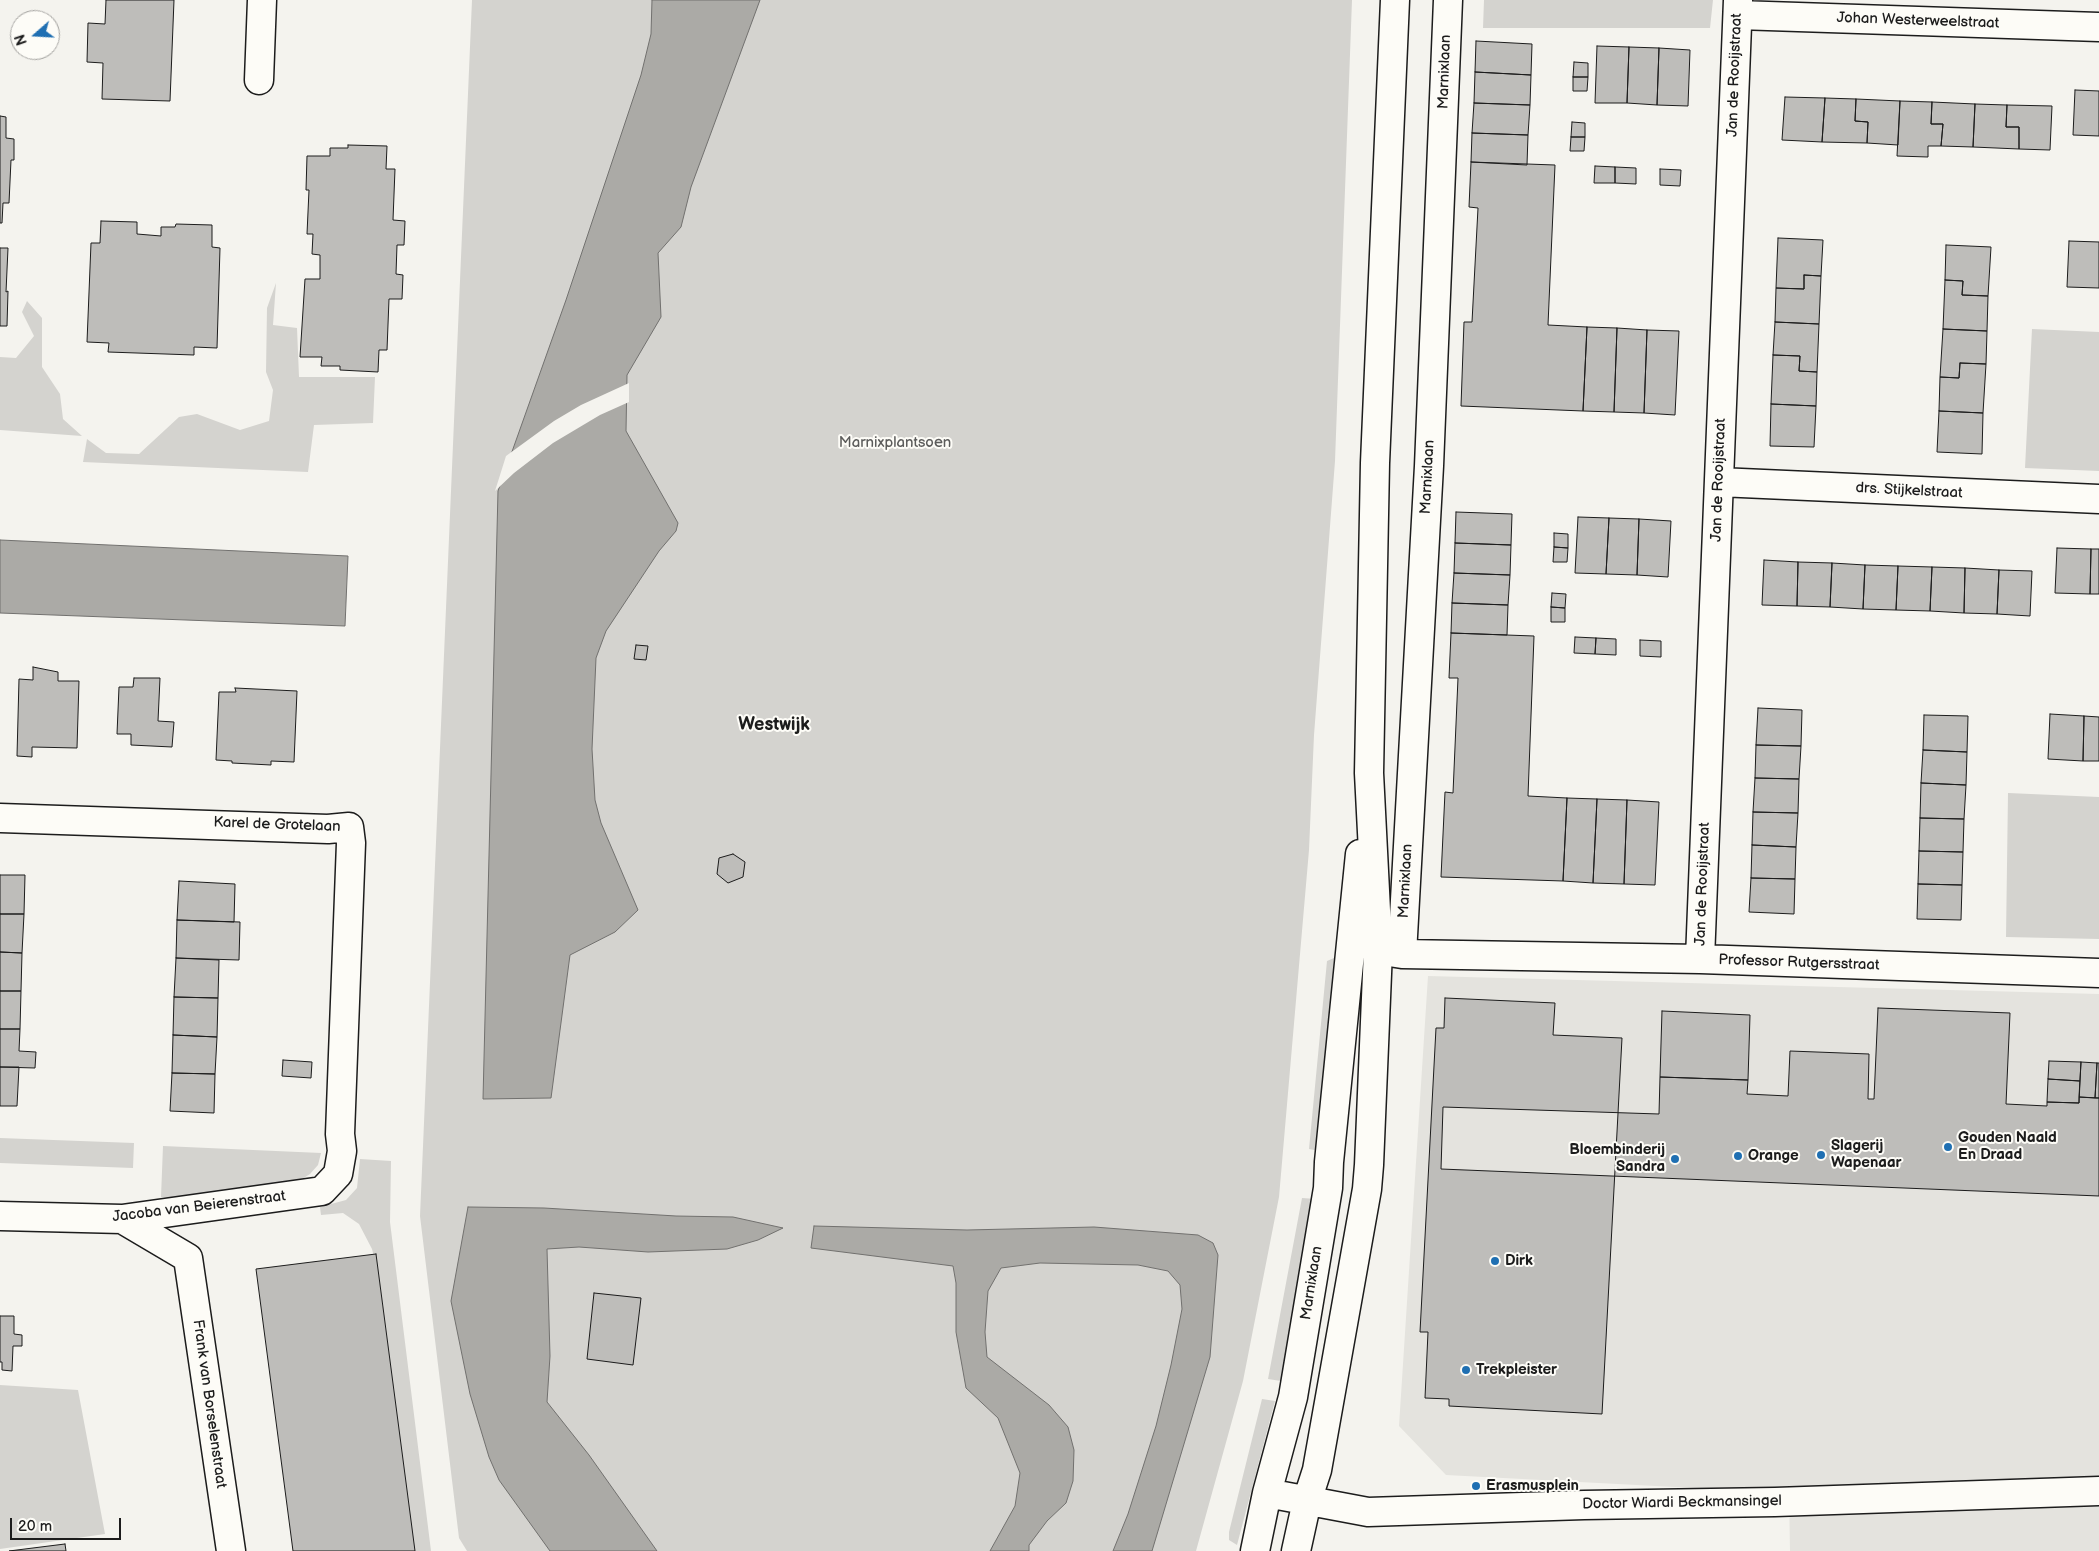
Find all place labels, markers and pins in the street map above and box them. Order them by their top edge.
place label: Gouden Naald En Draad [1958,1129,2057,1164]
place label: Slagerij Wapenaar [1831,1137,1902,1172]
place label: Bloembinderij Sandra [1569,1141,1665,1176]
marker: Gouden Naald En Draad [1942,1141,1954,1153]
place label: Orange [1748,1147,1799,1165]
marker: Slagerij Wapenaar [1815,1149,1827,1161]
marker: Orange [1732,1150,1744,1162]
marker: Bloembinderij Sandra [1669,1153,1681,1165]
place label: Dirk [1505,1252,1533,1270]
marker: Dirk [1489,1255,1501,1267]
place label: Trekpleister [1476,1361,1557,1379]
marker: Trekpleister [1460,1364,1472,1376]
place label: Erasmusplein [1486,1477,1579,1495]
marker: Erasmusplein [1470,1480,1482,1492]

